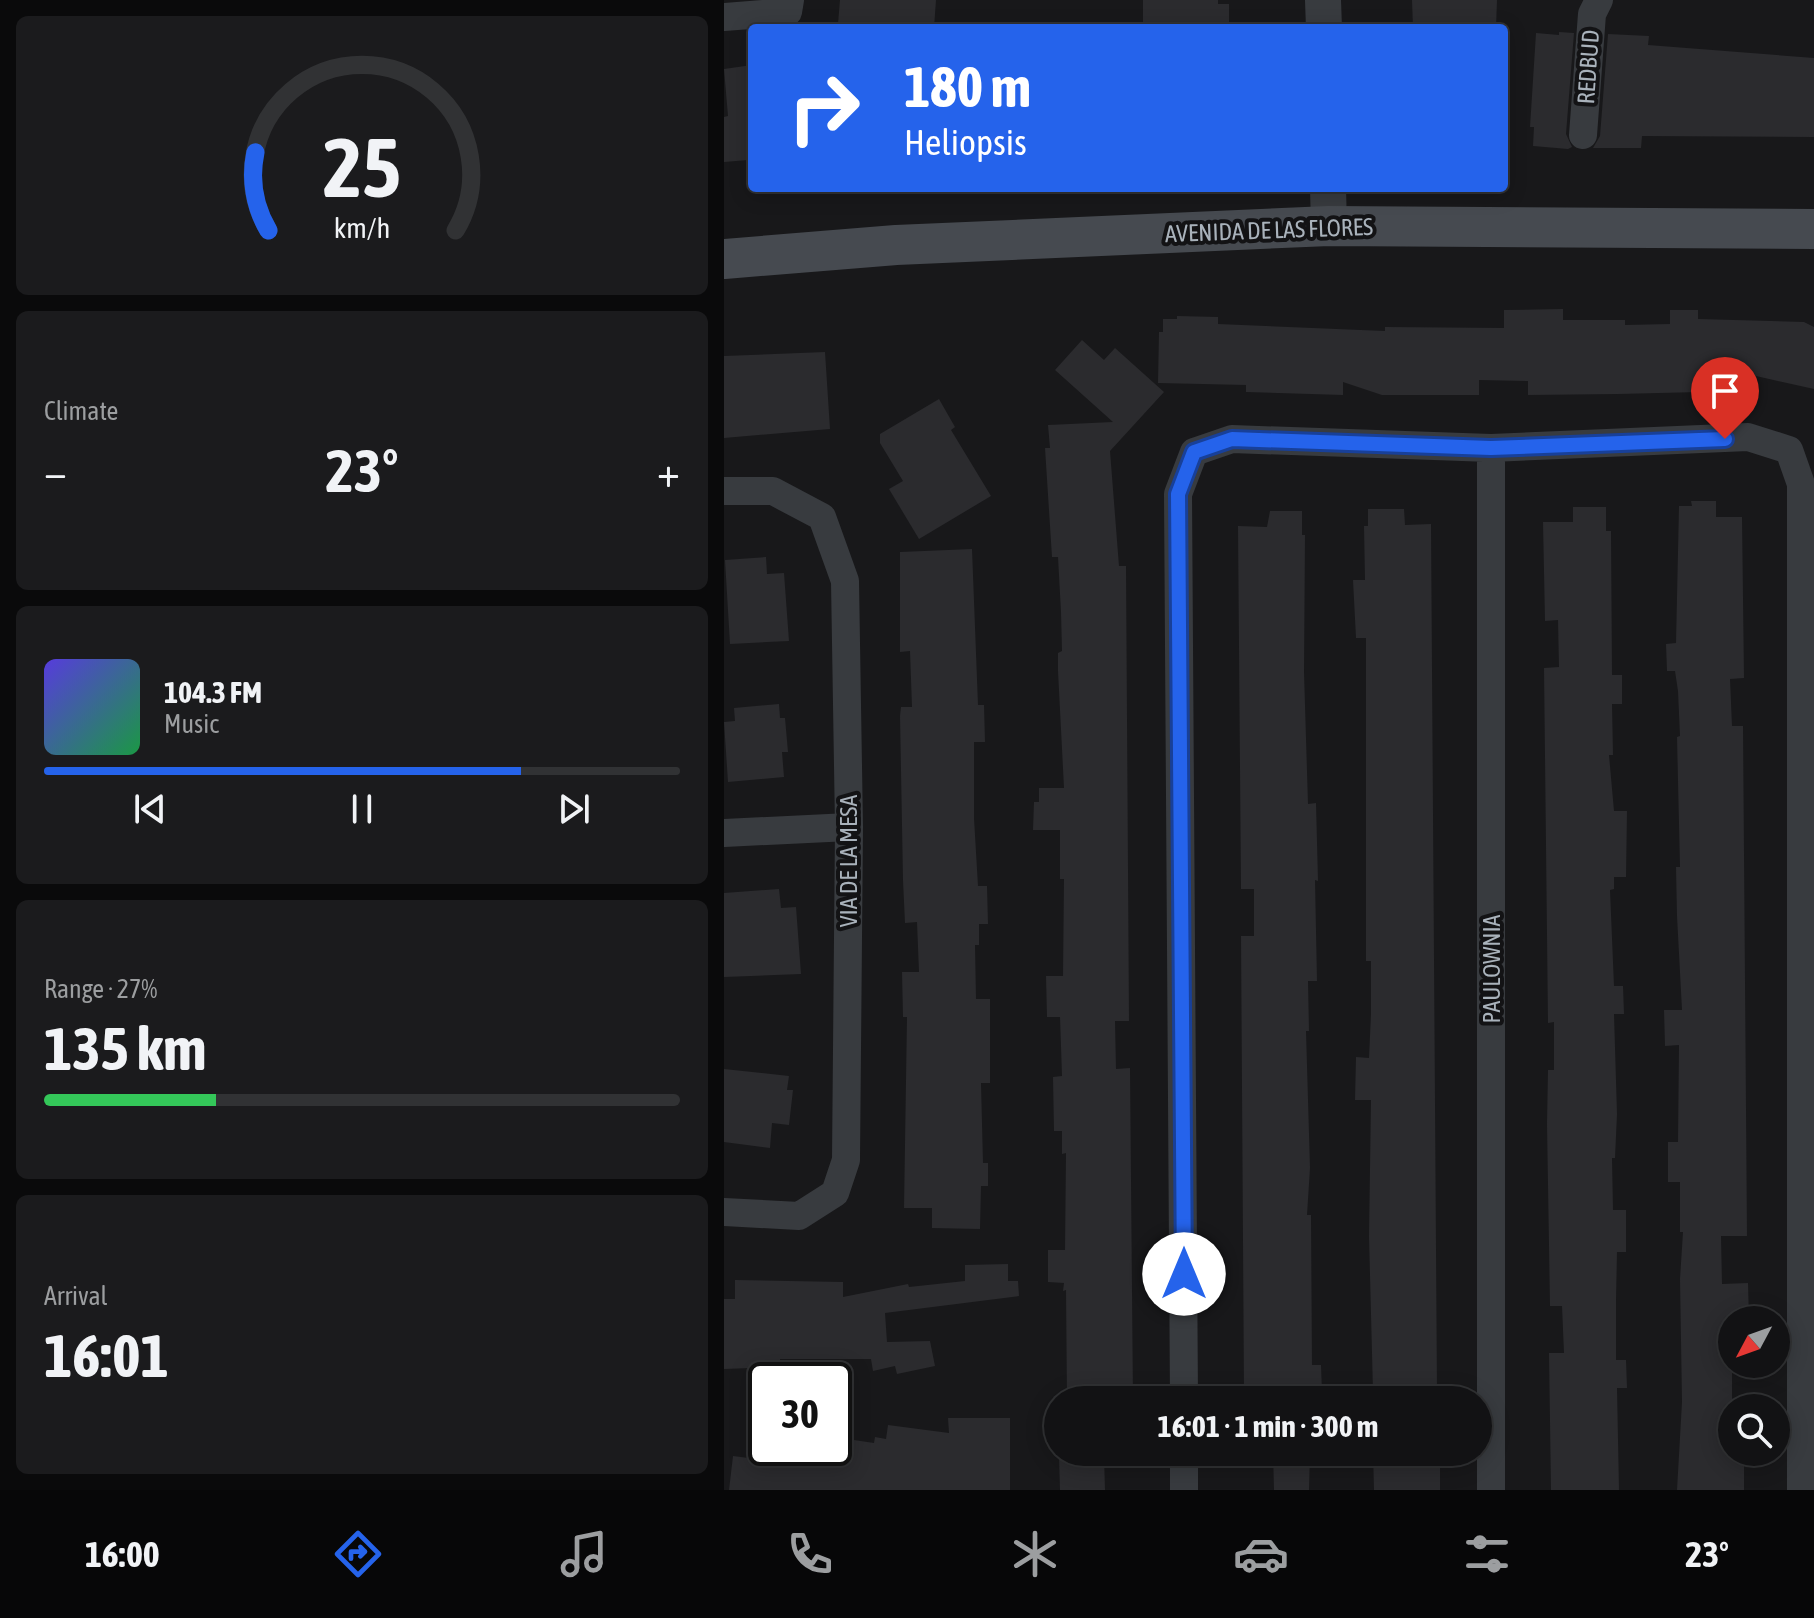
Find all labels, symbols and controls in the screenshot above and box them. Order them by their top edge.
street label: REDBUD [1572,29,1604,105]
text: 180 m [904,55,1031,119]
icon: right [772,56,876,160]
text: 25 [323,119,401,215]
text: Heliopsis [904,121,1027,163]
text: km/h [334,212,390,245]
street label: AVENIDA DE LAS FLORES [1164,213,1374,247]
pin [1691,357,1759,439]
icon: arrive [1703,369,1747,413]
text: Climate [44,396,118,426]
text: 23° [326,436,398,505]
text: − [44,446,67,496]
text: + [657,446,680,496]
text: 104.3 FM [164,675,262,709]
text: Music [164,709,219,739]
icon: previous [128,787,172,831]
icon: pause [340,787,384,831]
icon: next [552,787,596,831]
street label: VIA DE LA MESA [835,795,862,927]
street label: PAULOWNIA [1478,914,1505,1023]
text: Range · 27% [44,974,157,1004]
text: 135 km [44,1014,206,1083]
position arrow [1142,1232,1226,1316]
text: Arrival [44,1281,108,1311]
north arrow [1718,1306,1790,1378]
map controls [1718,1306,1790,1466]
text: 16:01 [44,1321,169,1390]
speed limit sign: 30 [748,1362,852,1466]
button: search [1718,1394,1790,1466]
text: 16:01 · 1 min · 300 m [1158,1409,1378,1443]
icon: directions [330,1526,386,1582]
icon: music [556,1526,612,1582]
icon: phone [782,1526,838,1582]
icon: climate [1007,1526,1063,1582]
icon: car [1233,1526,1289,1582]
icon: filters [1459,1526,1515,1582]
text: 16:00 [85,1533,160,1575]
text: 23° [1685,1533,1729,1575]

